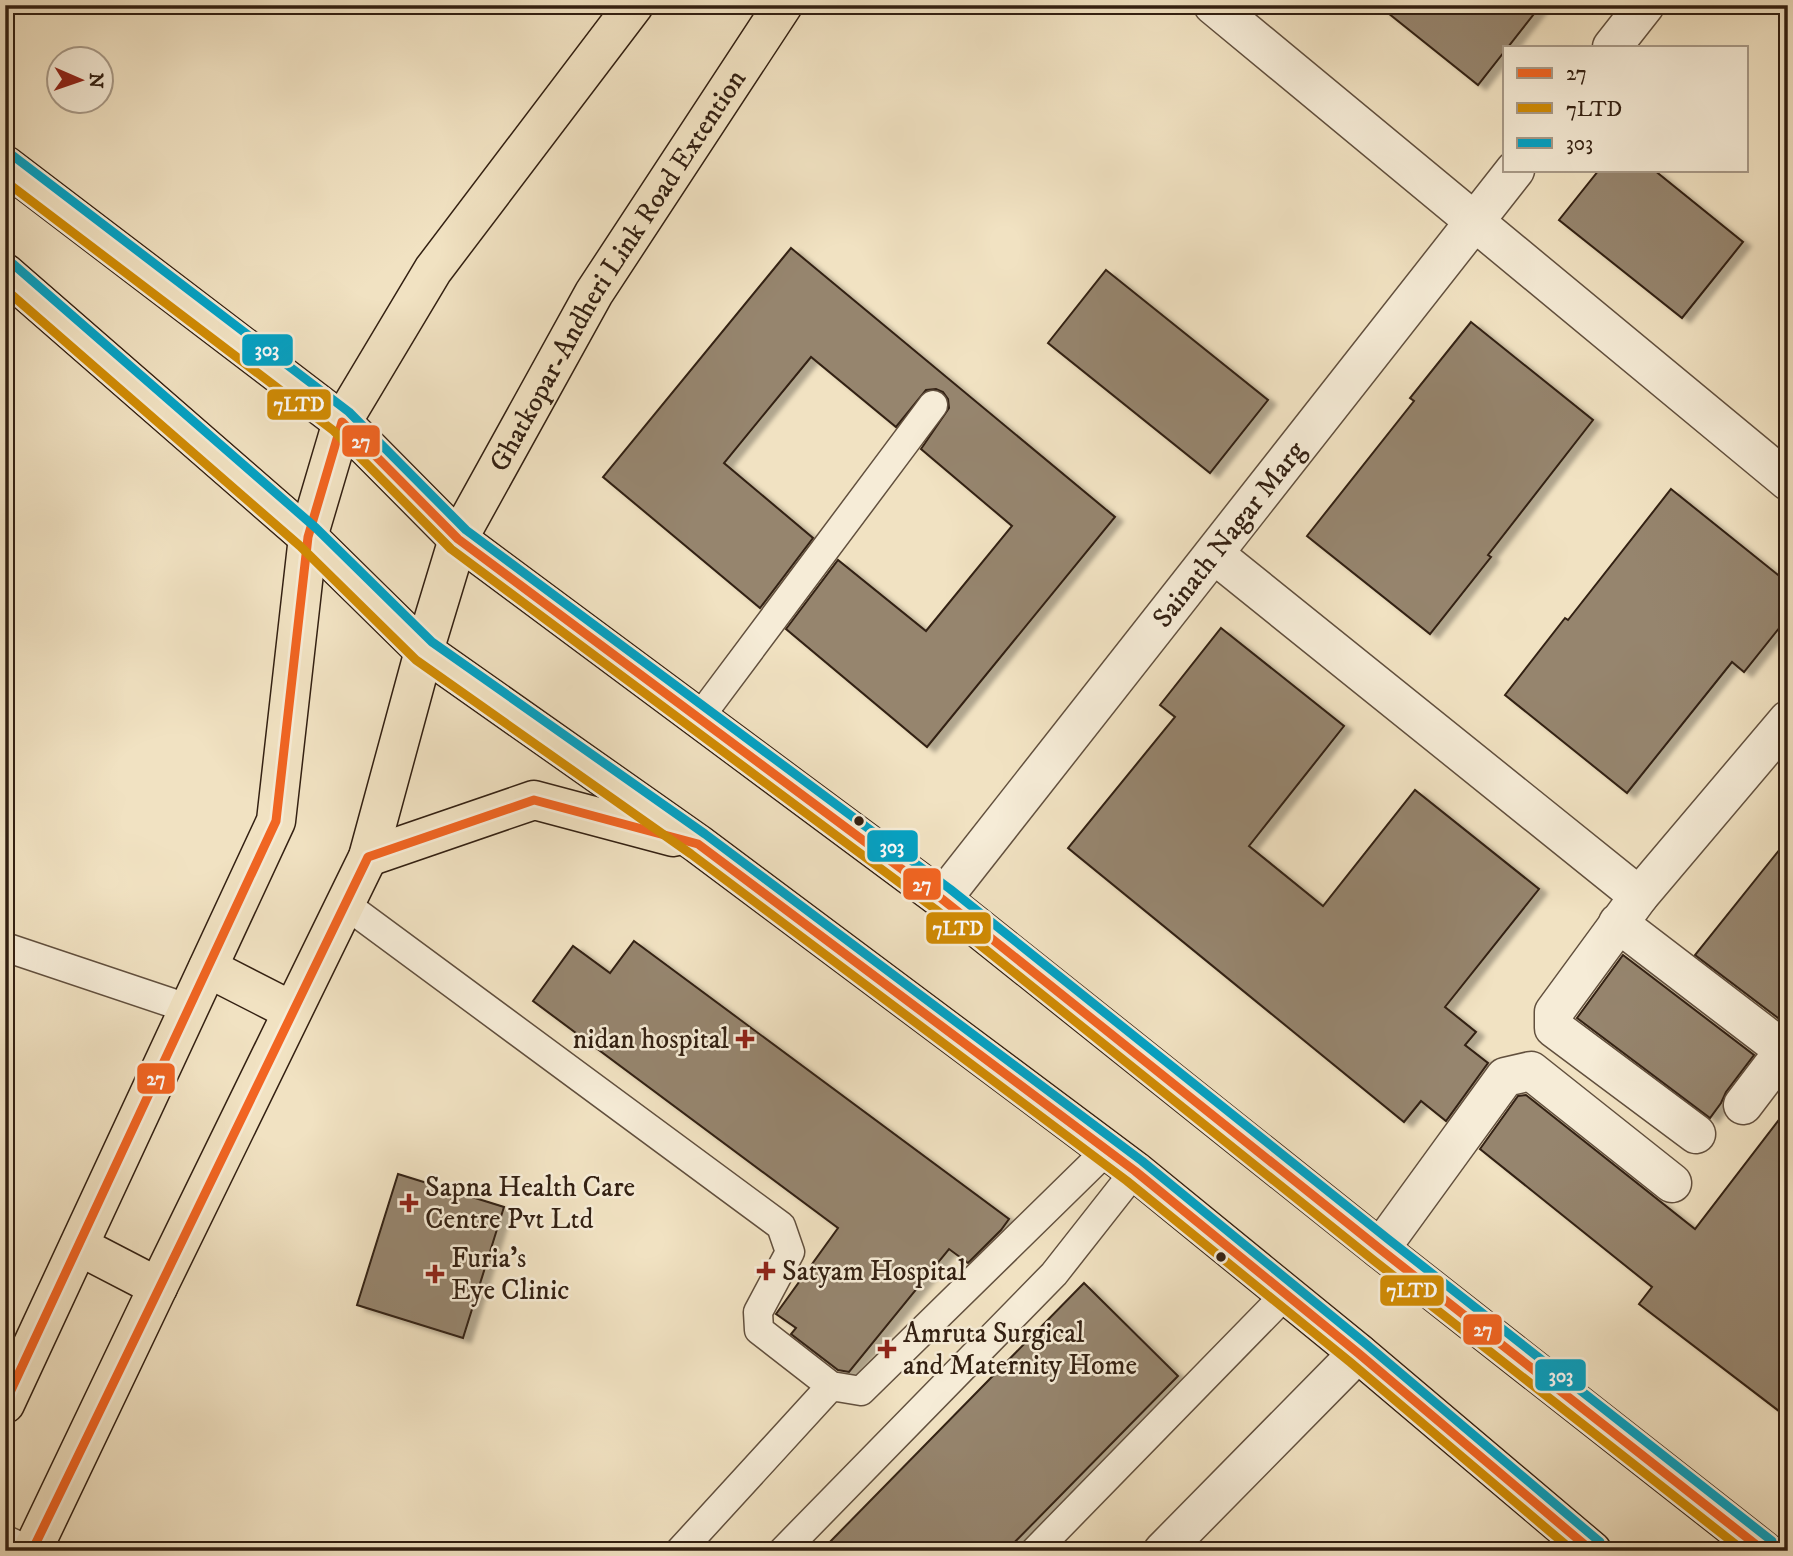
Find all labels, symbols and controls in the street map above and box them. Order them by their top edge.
north arrow [46,46,116,116]
legend [1503,46,1748,172]
text: 27 [1566,61,1587,87]
street label: Ghatkopar-Andheri Link Road Extention [481,62,754,478]
text: N [84,72,107,89]
text: 7LTD [1566,97,1622,123]
text: 303 [1566,131,1593,157]
line badge: 303 [241,333,294,367]
text: 303 [255,339,279,362]
line badge: 7LTD [266,388,332,421]
text: 7LTD [274,394,324,417]
line badge: 27 [341,424,381,458]
text: 27 [352,431,370,454]
street label: Sainath Nagar Marg [1145,434,1313,635]
unlabelled marker [852,814,866,828]
line badge: 303 [866,829,919,863]
text: 303 [880,836,904,859]
line badge: 27 [902,867,942,901]
text: 27 [913,874,931,897]
line badge: 7LTD [925,911,992,945]
text: 7LTD [933,918,983,941]
place label: nidan hospital [573,1022,730,1057]
marker: nidan hospital [735,1029,755,1049]
line badge: 27 [136,1062,176,1095]
text: 27 [147,1068,165,1091]
place label: Sapna Health Care Centre Pvt Ltd [425,1170,635,1237]
marker: Sapna Health Care Centre Pvt Ltd [399,1193,419,1213]
place label: Furia's Eye Clinic [451,1241,569,1308]
unlabelled marker [1214,1250,1228,1264]
place label: Satyam Hospital [782,1254,967,1289]
marker: Satyam Hospital [756,1261,776,1281]
marker: Furia's Eye Clinic [425,1264,445,1284]
line badge: 7LTD [1379,1274,1445,1307]
text: 7LTD [1387,1280,1437,1303]
line badge: 27 [1462,1313,1503,1346]
place label: Amruta Surgical and Maternity Home [903,1316,1137,1383]
text: 27 [1474,1319,1492,1342]
marker: Amruta Surgical and Maternity Home [877,1339,897,1359]
line badge: 303 [1534,1358,1587,1392]
text: 303 [1549,1365,1573,1388]

